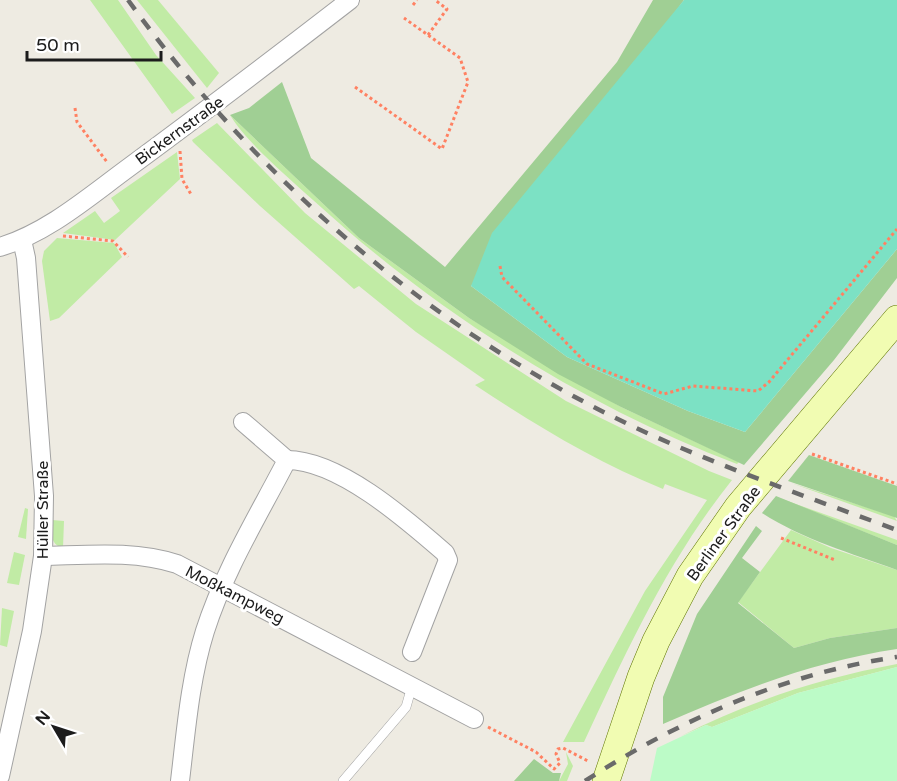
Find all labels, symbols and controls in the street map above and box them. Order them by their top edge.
scale bar [27,24,160,62]
text: 50 m [36,34,80,56]
street label: Bickernstraße [131,92,228,170]
street label: Hüller Straße [33,461,53,559]
street label: Berliner Straße [683,482,765,585]
street label: Moßkampweg [182,561,287,628]
north arrow [24,697,84,757]
text: N [31,707,55,729]

